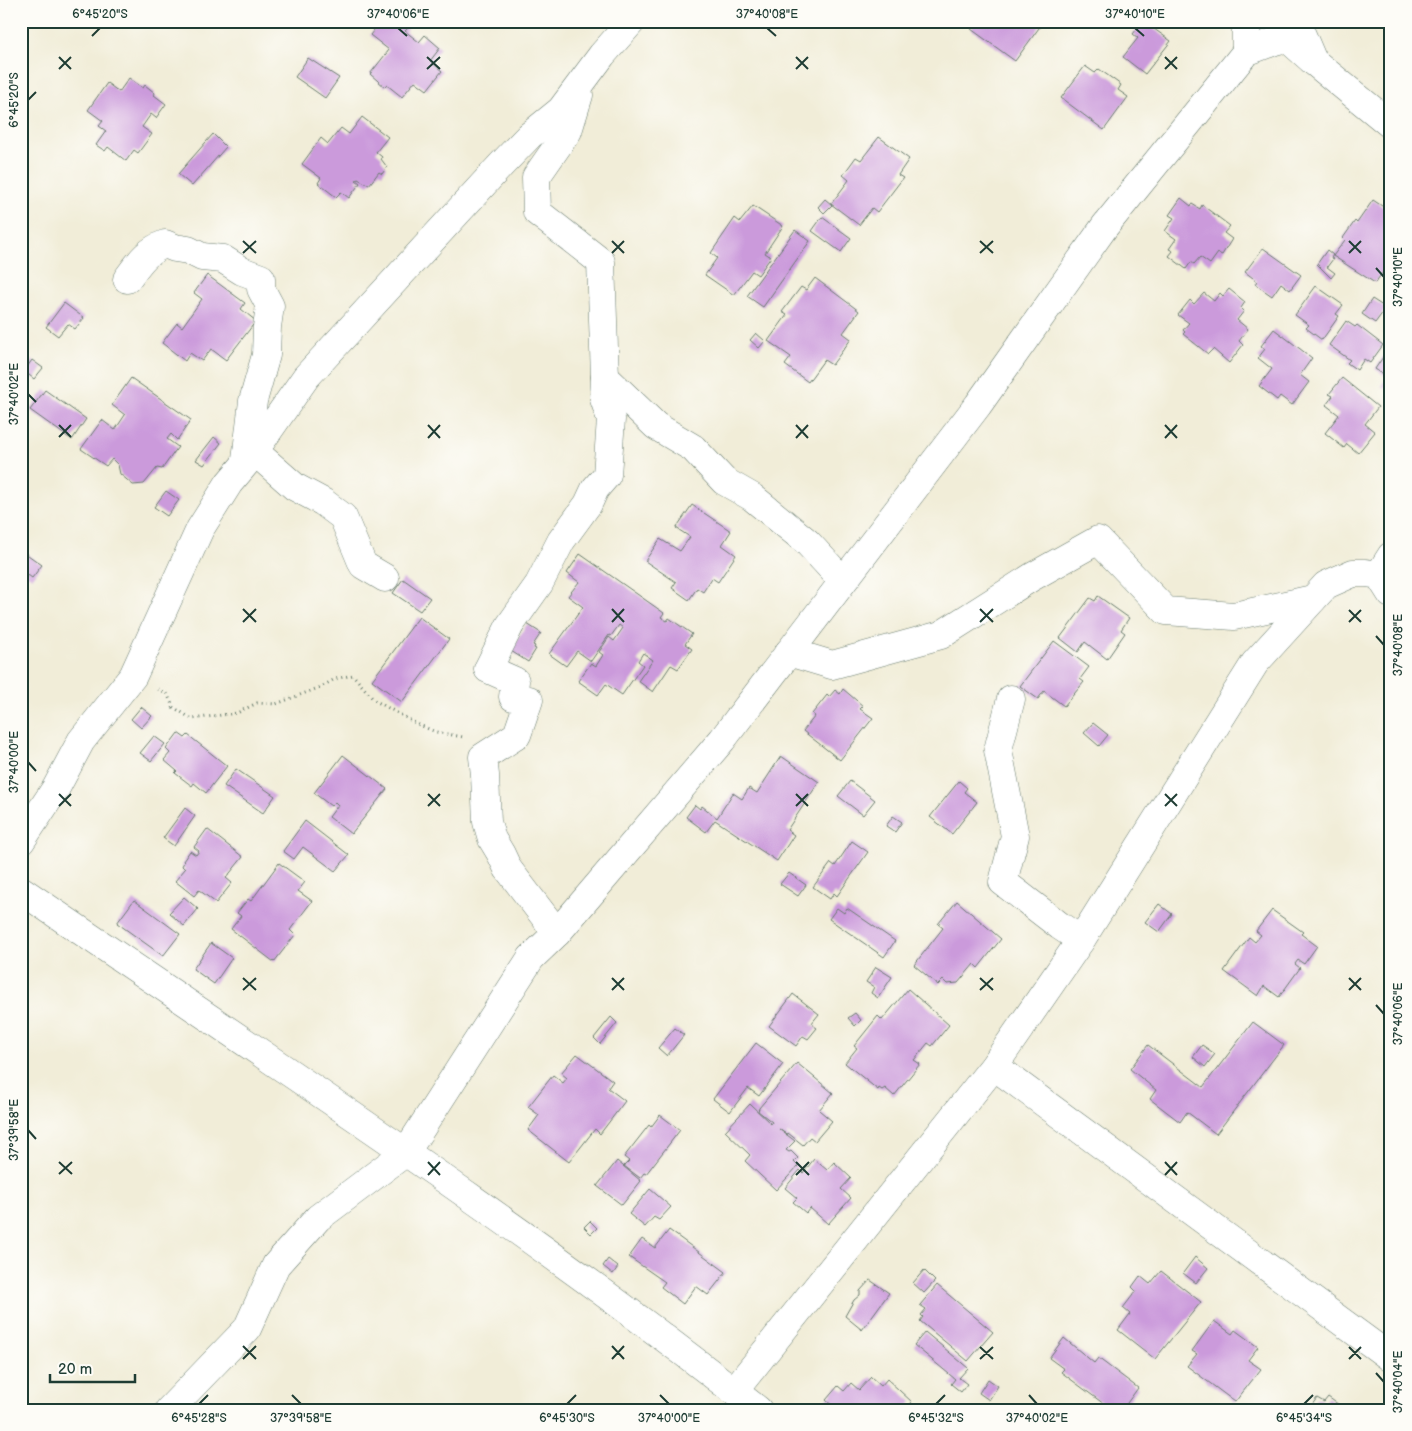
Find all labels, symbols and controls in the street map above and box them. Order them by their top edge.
text: 6°45'20"S [72,7,128,22]
text: 37°40'06"E [367,7,429,22]
text: 37°40'08"E [736,7,798,22]
text: 37°40'10"E [1105,7,1165,22]
text: 6°45'20"S [7,72,22,128]
text: 37°40'10"E [1391,247,1406,307]
text: 37°40'02"E [7,363,22,425]
text: 37°40'08"E [1391,614,1406,676]
text: 37°40'00"E [7,731,22,793]
text: 37°40'06"E [1391,983,1406,1045]
text: 37°39'58"E [7,1099,22,1161]
scale bar [50,1351,135,1383]
text: 37°40'04"E [1391,1351,1406,1413]
text: 20 m [58,1360,92,1379]
text: 6°45'28"S [171,1411,227,1426]
text: 37°39'58"E [270,1411,332,1426]
text: 6°45'30"S [539,1411,595,1426]
text: 37°40'00"E [638,1411,700,1426]
text: 6°45'32"S [908,1411,964,1426]
text: 37°40'02"E [1006,1411,1068,1426]
text: 6°45'34"S [1276,1411,1332,1426]

